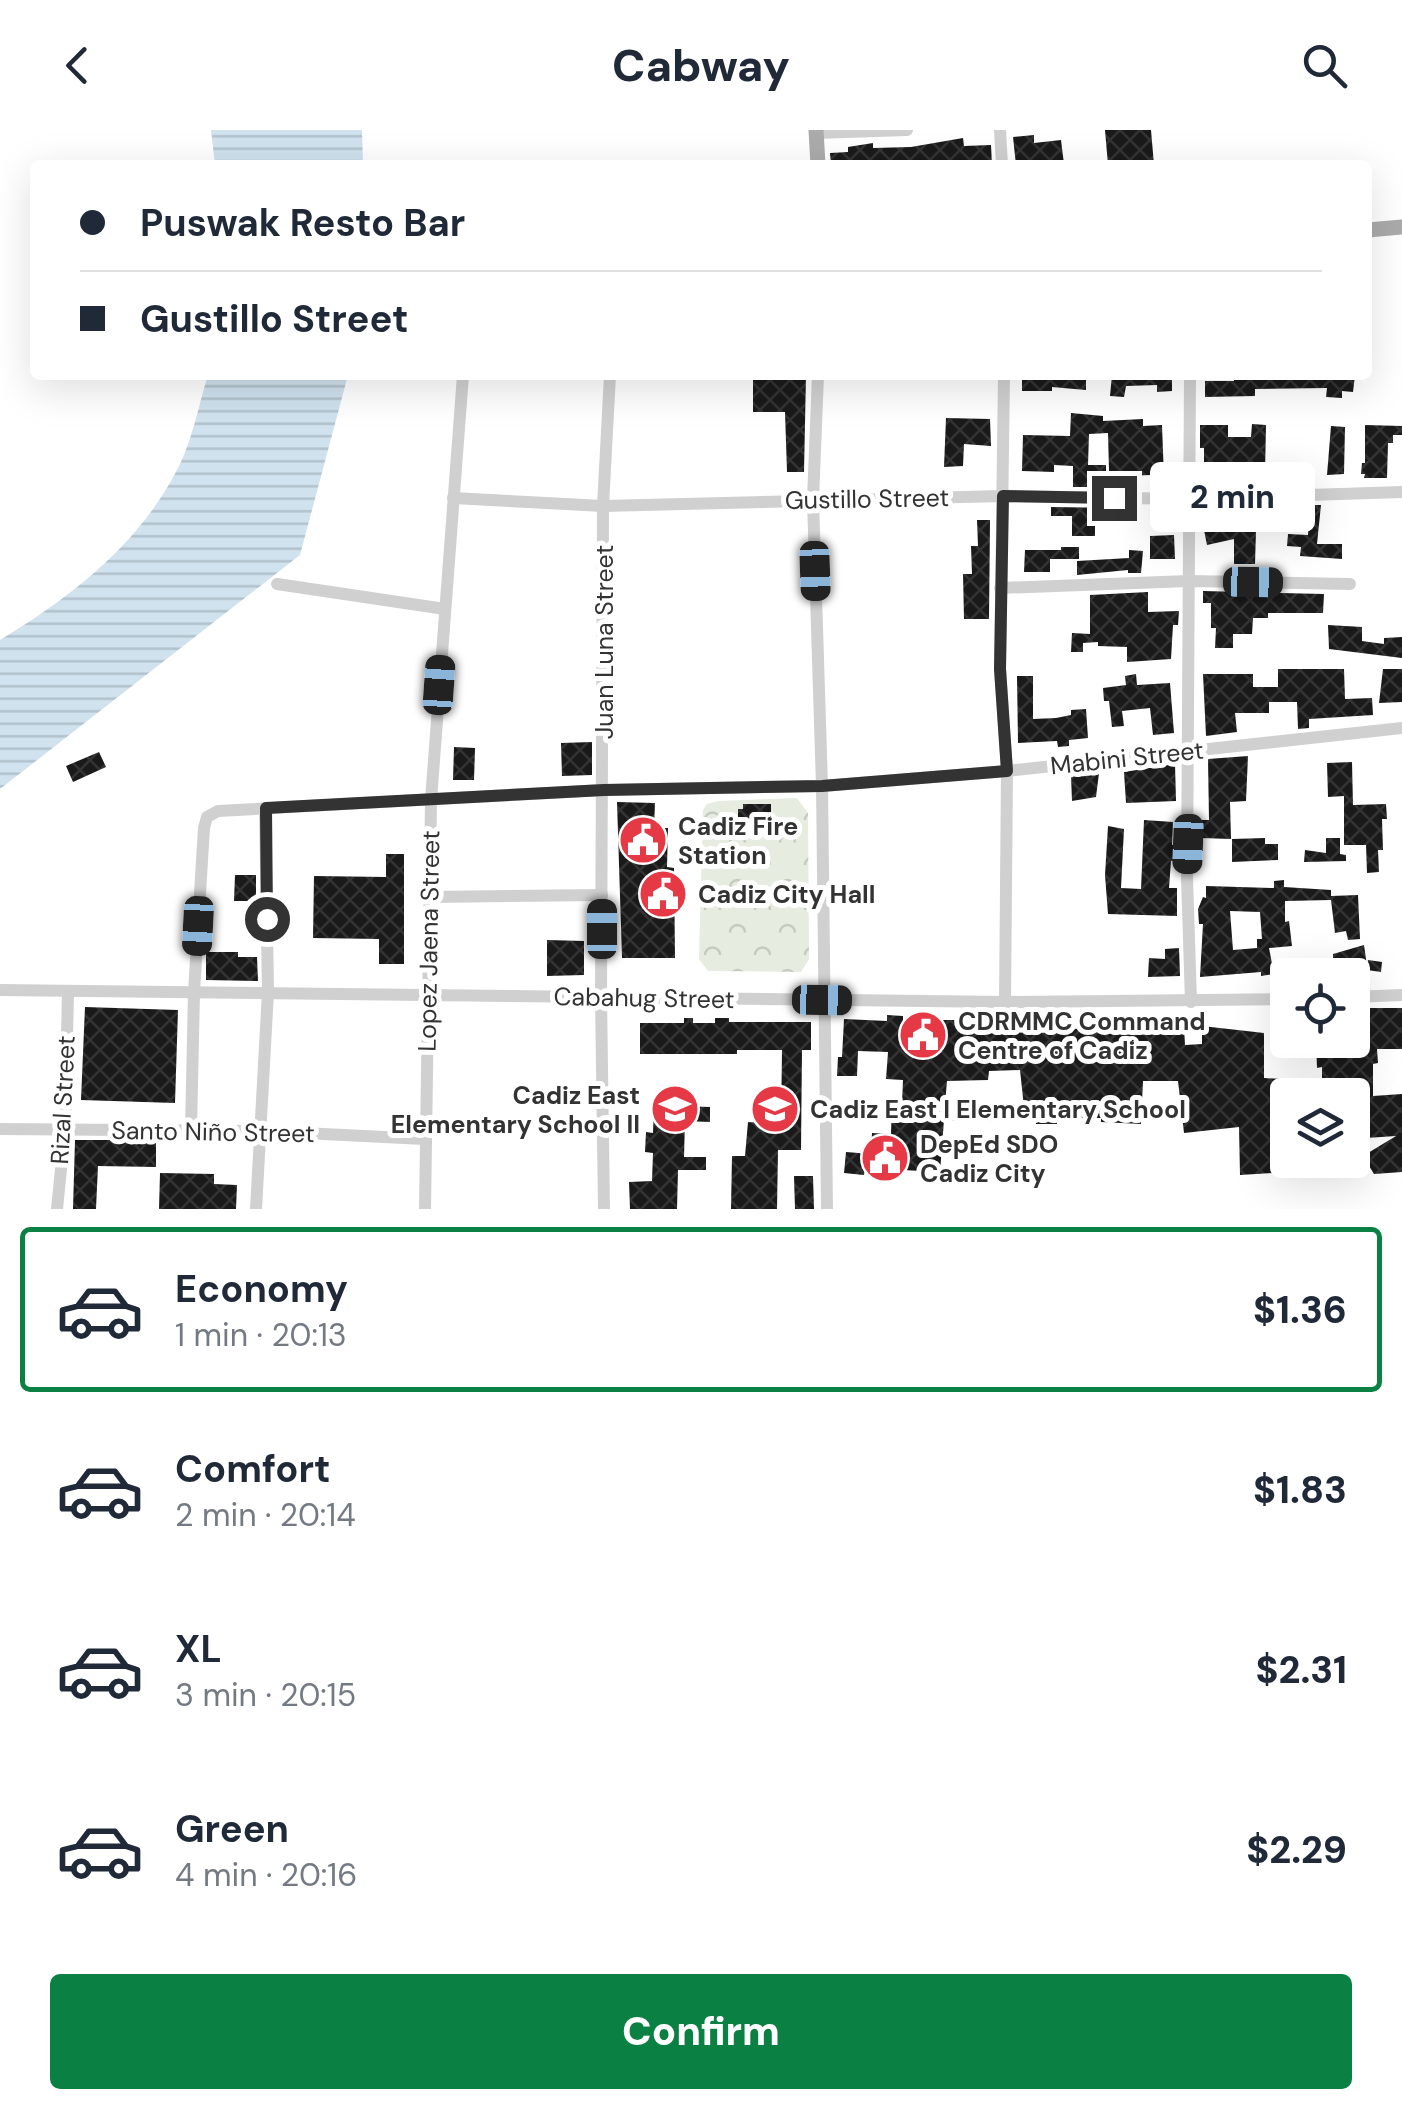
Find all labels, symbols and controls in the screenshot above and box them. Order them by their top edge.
text: Cabway [612,36,790,95]
icon: back [50,38,105,93]
icon: search [1297,38,1352,93]
text: Puswak Resto Bar [140,198,465,248]
text: Gustillo Street [140,294,408,344]
callout: 2 min [1149,463,1314,533]
route end [1092,476,1137,521]
text: 2 min [1190,476,1275,518]
street label: Gustillo Street [784,481,950,517]
car [799,540,831,602]
street label: Juan Luna Street [588,545,621,739]
car [1223,566,1283,598]
car [422,654,456,716]
street label: Mabini Street [1049,734,1205,782]
place label: Cadiz Fire Station [678,810,798,872]
car [1172,813,1204,875]
public building icon: Cadiz Fire Station [617,814,669,866]
street label: Lopez Jaena Street [411,830,447,1052]
public building icon: Cadiz City Hall [637,868,689,920]
place label: Cadiz City Hall [698,878,875,911]
car [181,895,215,957]
route start [245,897,290,942]
car [587,899,617,959]
map controls [1270,958,1370,1178]
button: locate [1270,958,1370,1058]
street label: Cabahug Street [553,980,735,1016]
car [792,984,852,1016]
place label: CDRMMC Command Centre of Cadiz [958,1005,1206,1067]
public building icon: CDRMMC Command Centre of Cadiz [897,1009,949,1061]
street label: Rizal Street [43,1035,83,1165]
button: layers [1270,1078,1370,1178]
place label: Cadiz East Elementary School II [391,1079,640,1141]
school or university icon: Cadiz East Elementary School II [649,1083,701,1135]
school or university icon: Cadiz East I Elementary School [749,1083,801,1135]
place label: Cadiz East I Elementary School [810,1093,1186,1126]
street label: Santo Niño Street [111,1114,315,1150]
place label: DepEd SDO Cadiz City [920,1128,1058,1190]
public building icon: DepEd SDO Cadiz City [859,1132,911,1184]
text: Economy [175,1264,348,1314]
icon: car [55,1265,145,1355]
text: $1.36 [1253,1285,1347,1335]
text: 1 min · 20:13 [175,1314,347,1356]
text: Comfort [175,1444,331,1494]
icon: car [55,1445,145,1535]
text: $1.83 [1253,1465,1347,1515]
text: 2 min · 20:14 [175,1494,356,1536]
text: XL [175,1624,222,1674]
icon: car [55,1625,145,1715]
text: $2.31 [1255,1645,1347,1695]
text: 3 min · 20:15 [175,1674,356,1716]
text: Green [175,1804,289,1854]
icon: car [55,1805,145,1895]
text: $2.29 [1246,1825,1347,1875]
text: 4 min · 20:16 [175,1854,357,1896]
button: Confirm [50,1974,1352,2089]

